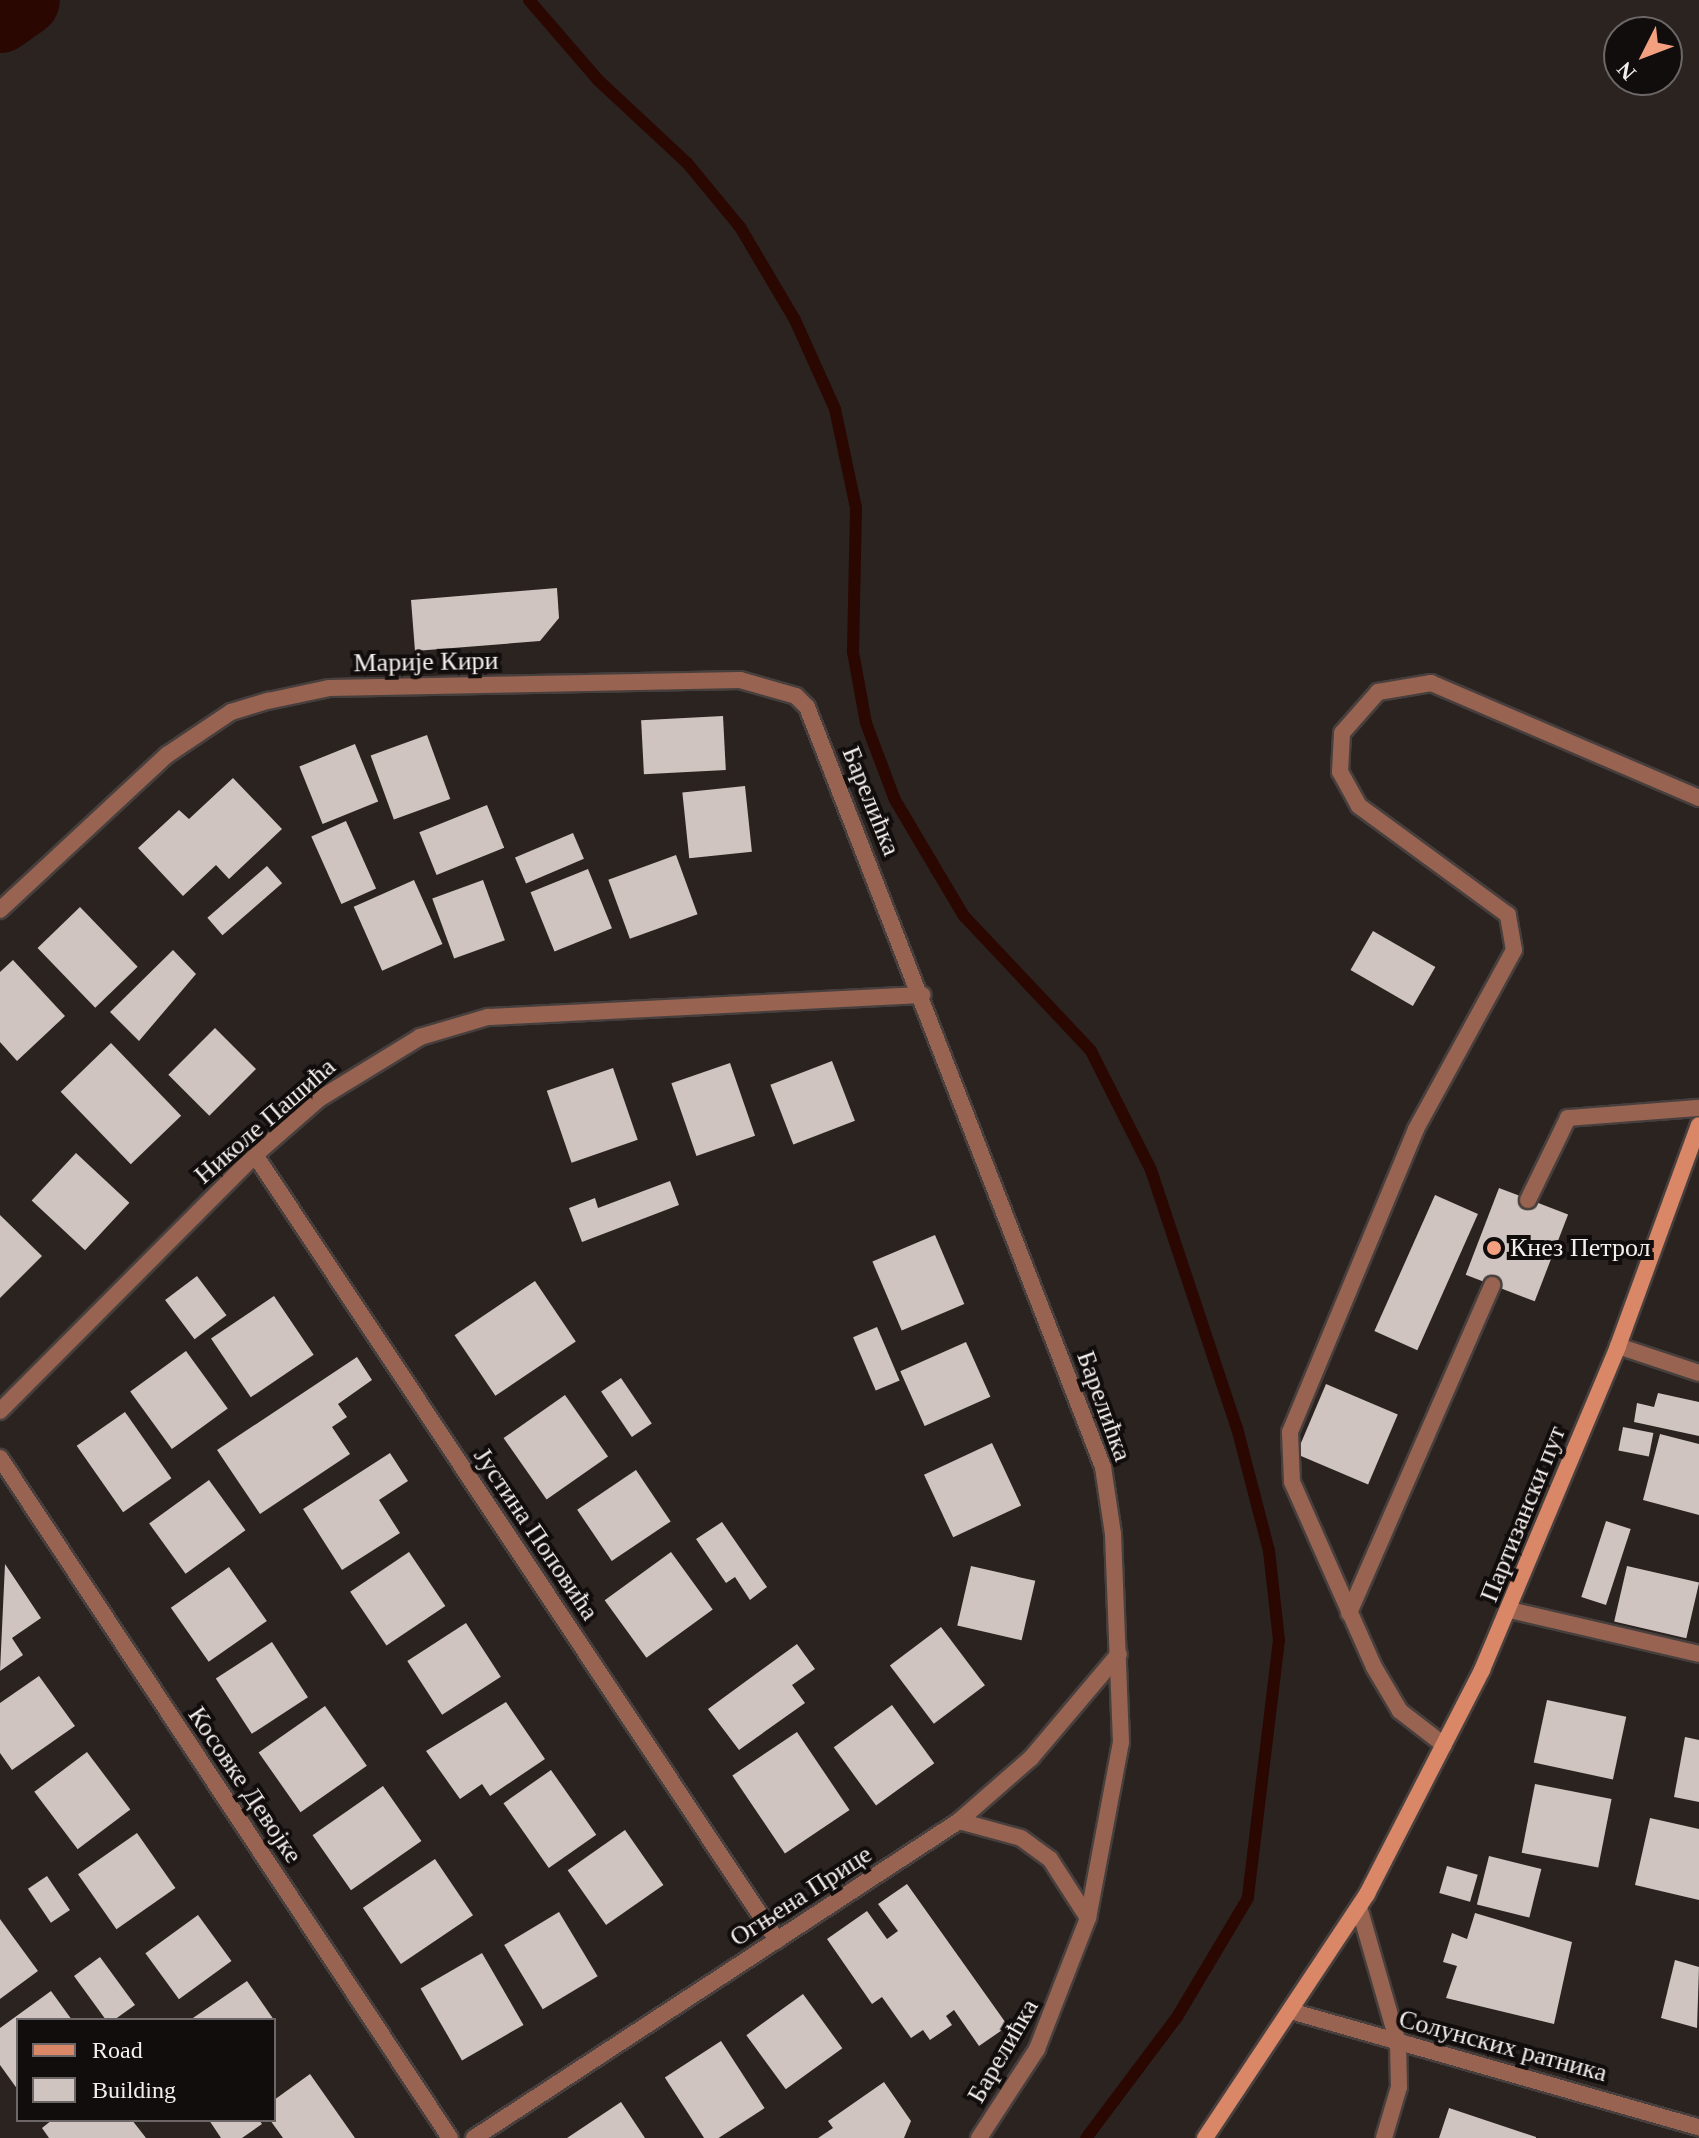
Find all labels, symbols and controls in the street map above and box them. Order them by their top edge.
north arrow [1603,16,1683,96]
text: N [1612,57,1641,85]
street label: Марије Кири [353,645,499,679]
street label: Барелићка [835,742,907,860]
street label: Николе Пашића [188,1051,342,1191]
place label: Кнез Петрол [1510,1232,1651,1264]
marker: Кнез Петрол [1485,1239,1503,1257]
street label: Барелићка [1070,1347,1138,1465]
street label: Партизански пут [1474,1422,1572,1606]
street label: Јустина Поповића [467,1442,605,1626]
street label: Косовке Девојке [181,1701,309,1869]
street label: Огњена Прице [724,1839,878,1953]
street label: Барелићка [961,1994,1045,2108]
street label: Солунских ратника [1395,2003,1611,2089]
legend [16,2018,276,2122]
text: Road [92,2037,143,2063]
text: Building [92,2077,176,2103]

